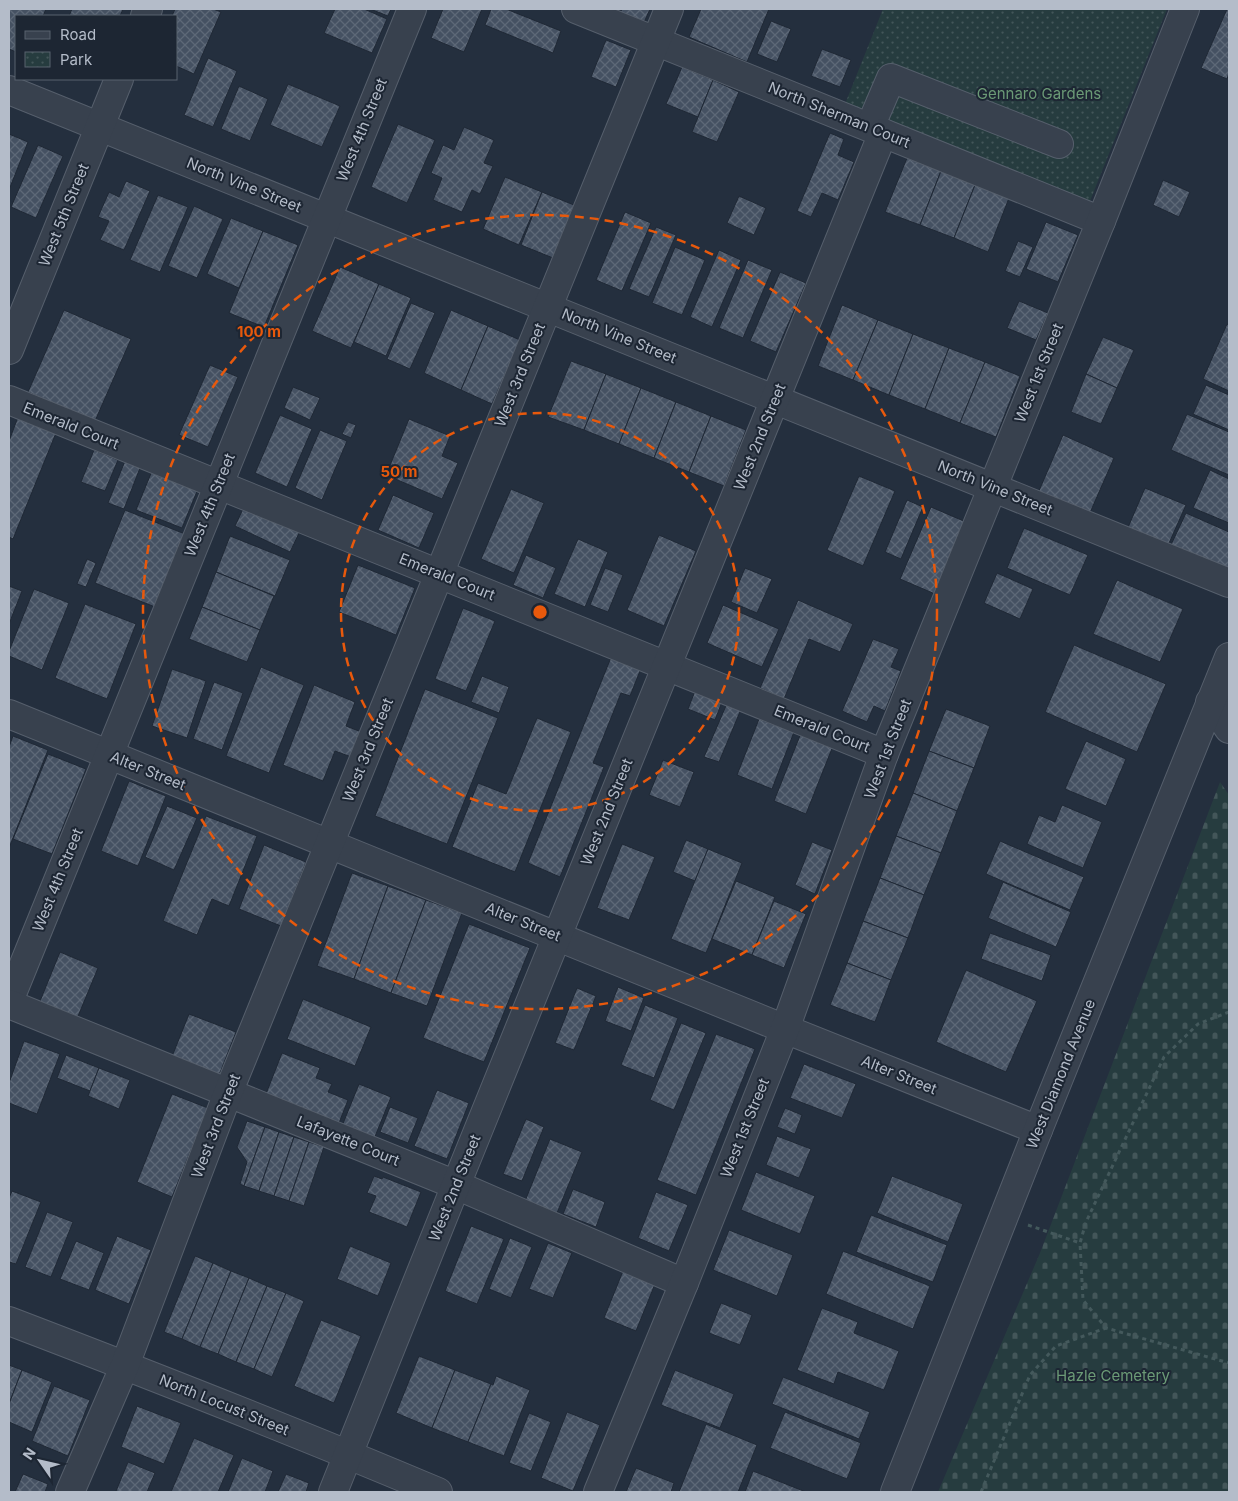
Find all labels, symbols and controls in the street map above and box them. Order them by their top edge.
legend [15,15,178,80]
text: Road [60,25,96,44]
text: Park [60,50,93,69]
street label: West 4th Street [332,75,391,184]
street label: North Sherman Court [765,77,913,152]
park label: Gennaro Gardens [977,84,1101,103]
street label: North Vine Street [184,153,305,216]
street label: West 5th Street [34,161,93,269]
street label: North Vine Street [559,304,680,367]
street label: West 3rd Street [490,320,549,429]
street label: West 1st Street [1010,320,1067,425]
text: 100 m [237,322,281,341]
street label: West 2nd Street [729,381,790,493]
street label: Emerald Court [21,398,122,453]
street label: West 4th Street [180,450,239,559]
street label: North Vine Street [935,456,1056,519]
text: 50 m [381,462,417,481]
street label: Emerald Court [397,549,498,604]
centre of rings [531,603,549,621]
street label: West 3rd Street [338,695,397,804]
street label: West 1st Street [860,696,915,801]
street label: Emerald Court [772,701,873,756]
street label: Alter Street [108,747,189,794]
street label: West 2nd Street [576,756,637,868]
street label: West 4th Street [28,825,87,934]
street label: Alter Street [483,898,564,945]
street label: West Diamond Avenue [1022,996,1099,1151]
street label: Alter Street [859,1051,940,1098]
street label: West 3rd Street [187,1071,244,1181]
street label: West 1st Street [716,1075,773,1180]
street label: Lafayette Court [294,1111,402,1170]
street label: West 2nd Street [424,1132,485,1244]
park label: Hazle Cemetery [1056,1366,1170,1385]
street label: North Locust Street [156,1370,292,1439]
north arrow [15,1436,65,1486]
text: N [19,1444,39,1463]

